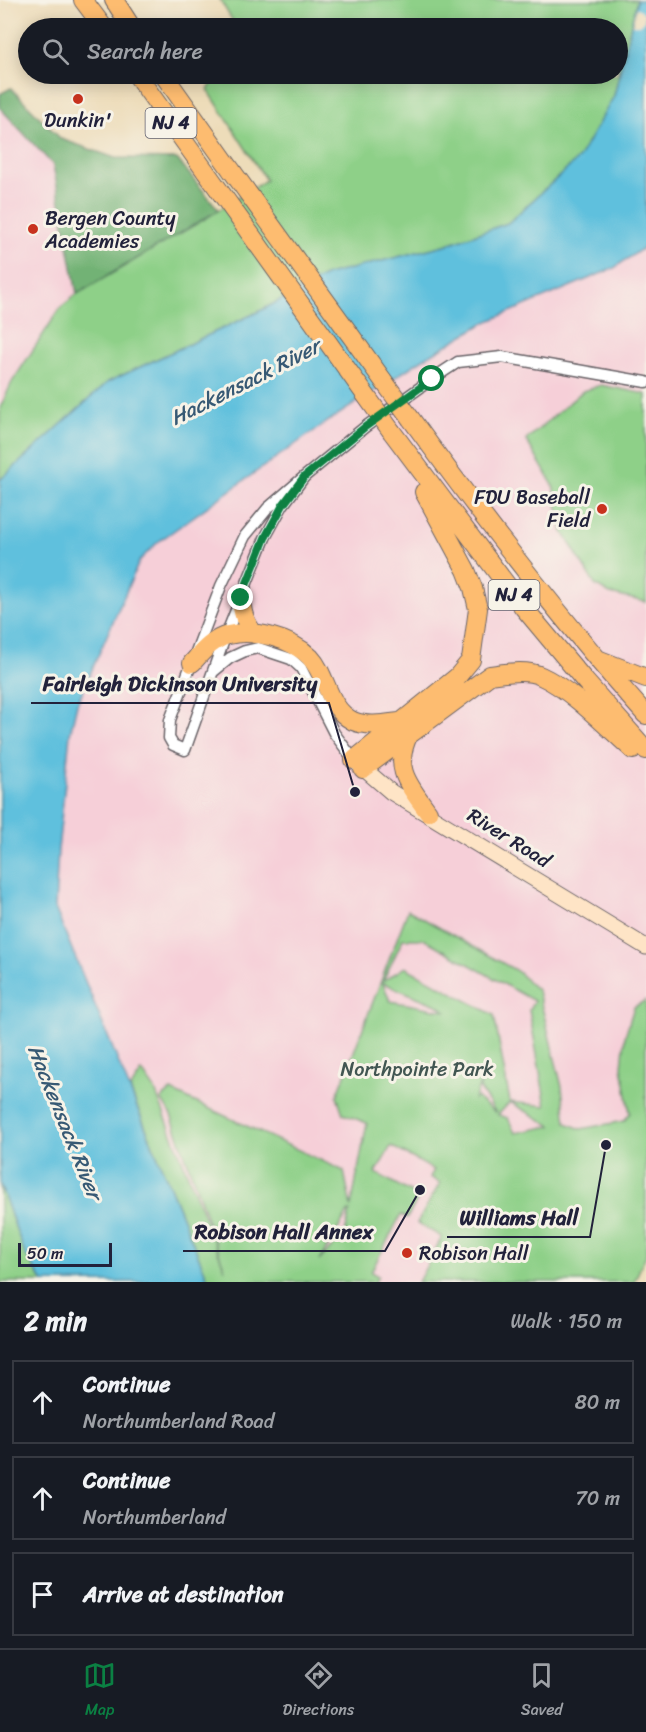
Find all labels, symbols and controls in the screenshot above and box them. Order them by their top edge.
search box [18,18,628,84]
text: Search here [87,32,203,71]
icon: search [39,35,72,68]
marker: Dunkin' [71,92,85,106]
place label: Dunkin' [44,103,112,138]
road number: NJ 4 [146,108,196,138]
place label: Bergen County Academies [44,201,176,259]
marker: Bergen County Academies [26,222,40,236]
water label: Hackensack River [163,326,331,436]
route start [418,365,444,391]
place label: FDU Baseball Field [474,480,591,538]
marker: FDU Baseball Field [595,502,609,516]
road number: NJ 4 [488,580,540,610]
route end [227,584,253,610]
callout: Fairleigh Dickinson University [31,664,329,703]
text: Fairleigh Dickinson University [42,665,319,703]
street label: River Road [460,798,559,878]
water label: Hackensack River [17,1039,115,1209]
park label: Northpointe Park [341,1052,494,1087]
callout: Williams Hall [447,1198,590,1237]
text: Williams Hall [460,1199,579,1237]
callout: Robison Hall Annex [183,1212,385,1251]
text: Robison Hall Annex [194,1213,375,1251]
place label: Robison Hall [419,1236,530,1271]
text: 50 m [27,1239,63,1268]
scale bar [18,1240,112,1268]
marker: Robison Hall [400,1246,414,1260]
text: 2 min [24,1298,87,1344]
text: Walk · 150 m [510,1304,622,1339]
text: Continue [83,1365,171,1404]
text: 80 m [575,1385,620,1420]
icon: ahead [26,1386,59,1419]
text: Northumberland Road [83,1404,274,1439]
text: Continue [83,1461,171,1500]
text: 70 m [575,1481,620,1516]
icon: ahead [26,1482,59,1515]
text: Northumberland [83,1500,226,1535]
text: Arrive at destination [83,1575,284,1614]
icon: arrive [26,1578,59,1611]
tab: Map [83,1659,116,1724]
tab: Directions [283,1659,354,1724]
tab: Saved [521,1659,563,1724]

